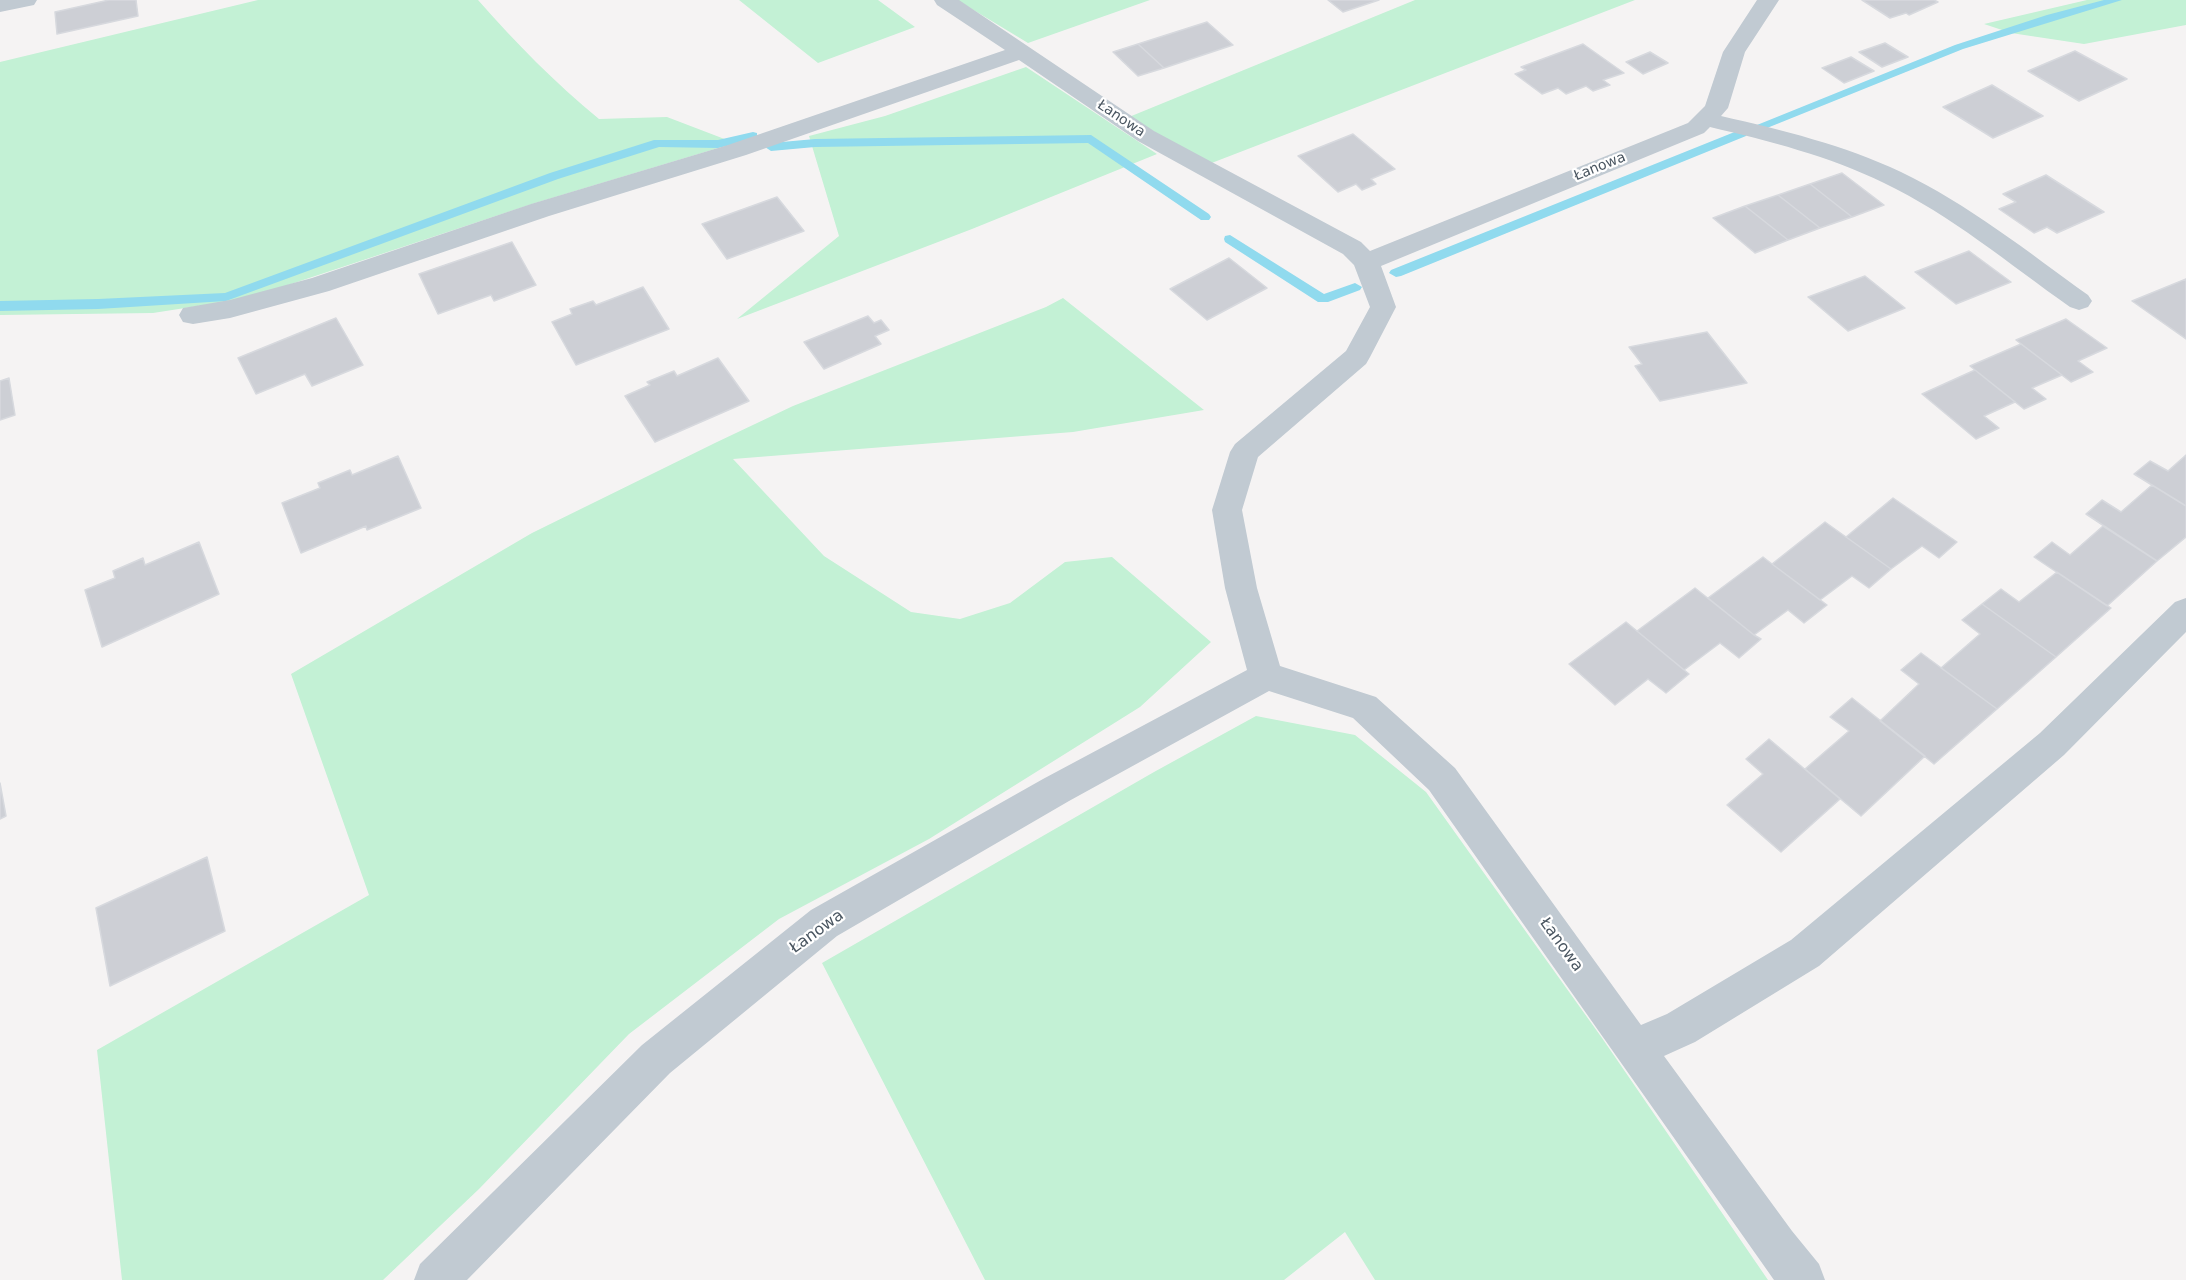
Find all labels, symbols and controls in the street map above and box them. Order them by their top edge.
street label: Łanowa [1094,97,1148,141]
street label: Łanowa [1572,149,1628,185]
street label: Łanowa [786,906,848,958]
street label: Łanowa [1535,914,1587,976]

